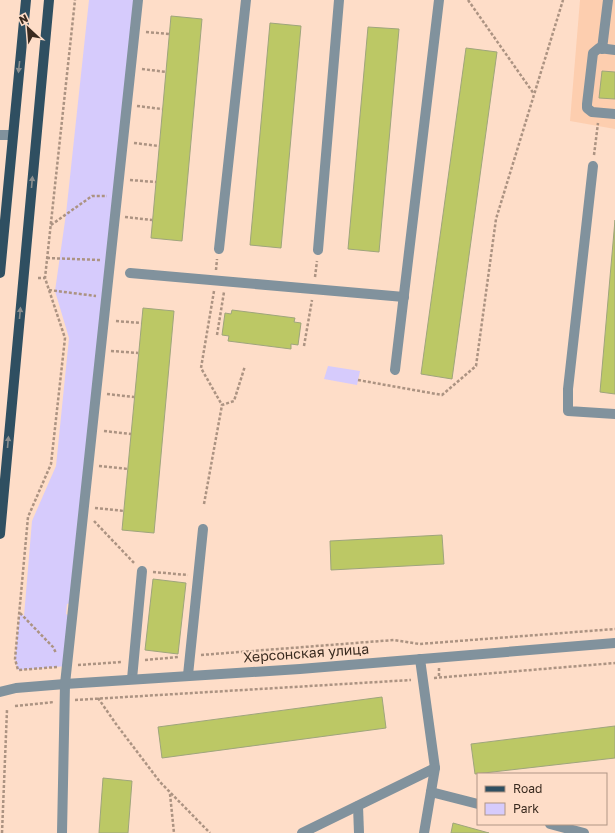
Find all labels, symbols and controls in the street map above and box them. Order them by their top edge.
north arrow [8,8,48,48]
text: N [17,11,30,26]
one-way arrow [16,61,23,73]
one-way arrow [29,176,35,188]
one-way arrow [17,307,23,319]
one-way arrow [5,436,12,448]
street label: Херсонская улица [242,640,370,665]
legend [477,773,607,825]
text: Road [513,781,542,796]
text: Park [513,801,539,816]

